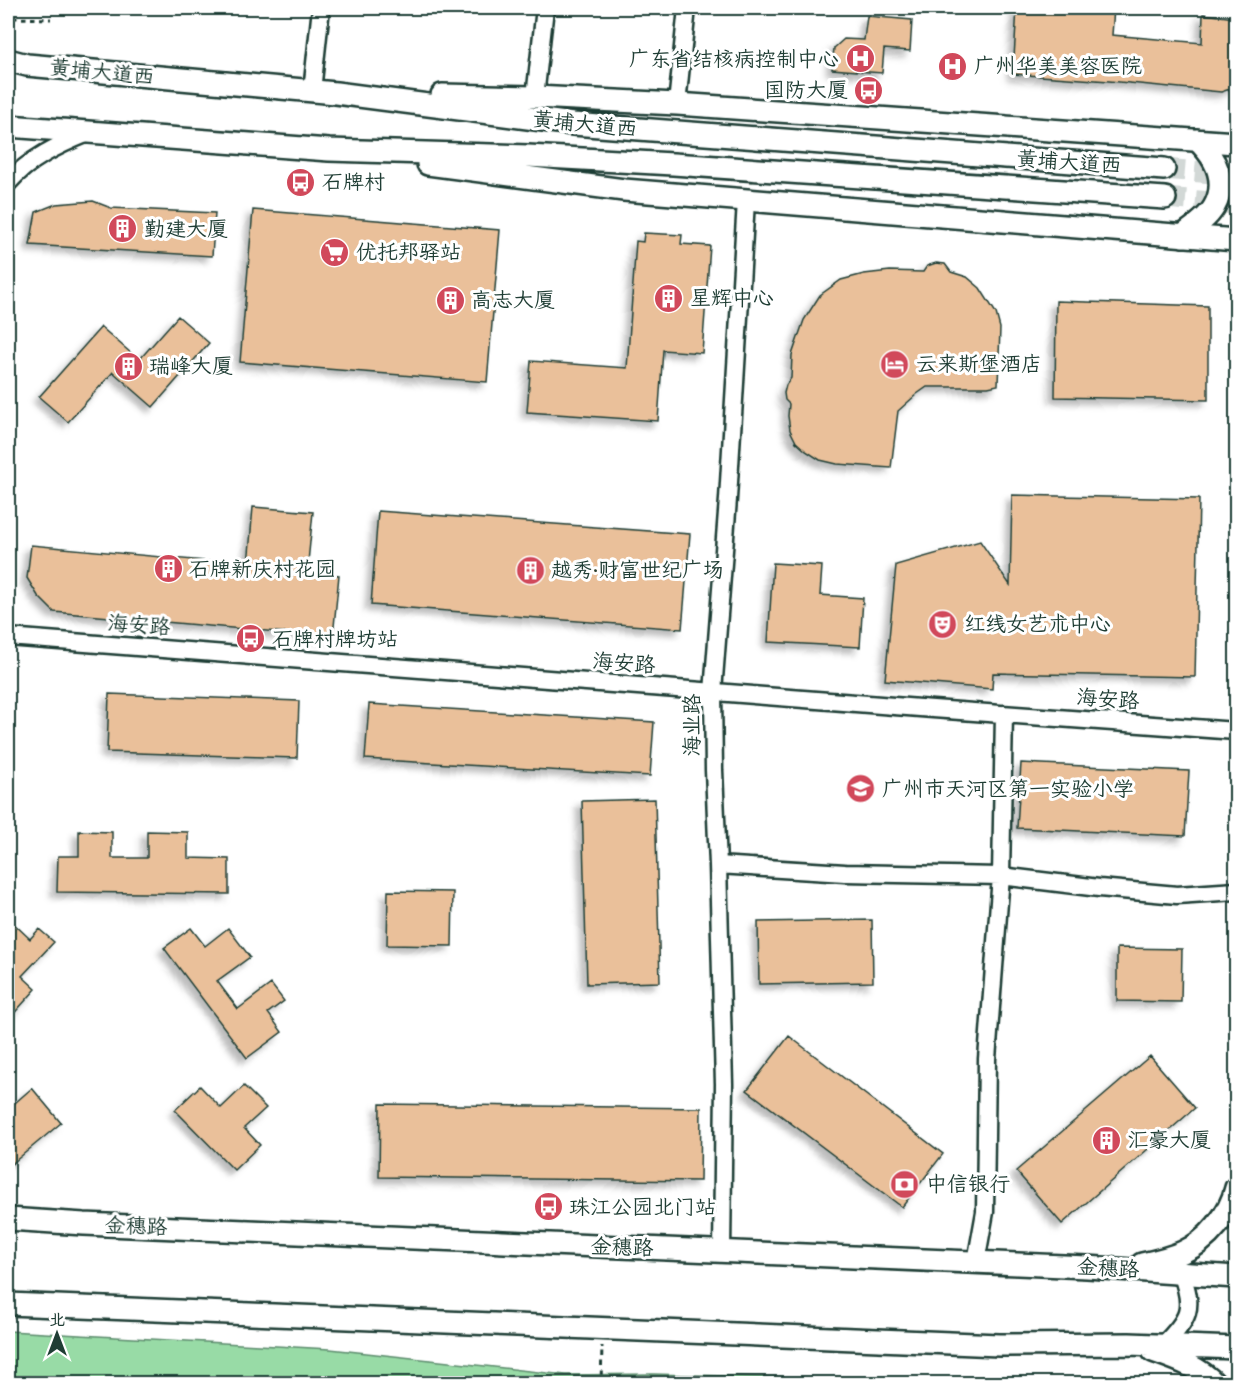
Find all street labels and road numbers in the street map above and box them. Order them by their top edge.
street label: 黄埔大道西 [49,54,156,89]
street label: 黄埔大道西 [532,106,639,141]
street label: 黄埔大道西 [1016,145,1122,178]
street label: 海安路 [107,610,171,639]
street label: 海安路 [592,648,656,677]
street label: 海安路 [1076,684,1140,713]
street label: 海业路 [679,694,704,757]
street label: 金穗路 [104,1212,168,1239]
street label: 金穗路 [590,1233,654,1260]
street label: 金穗路 [1076,1253,1140,1282]

